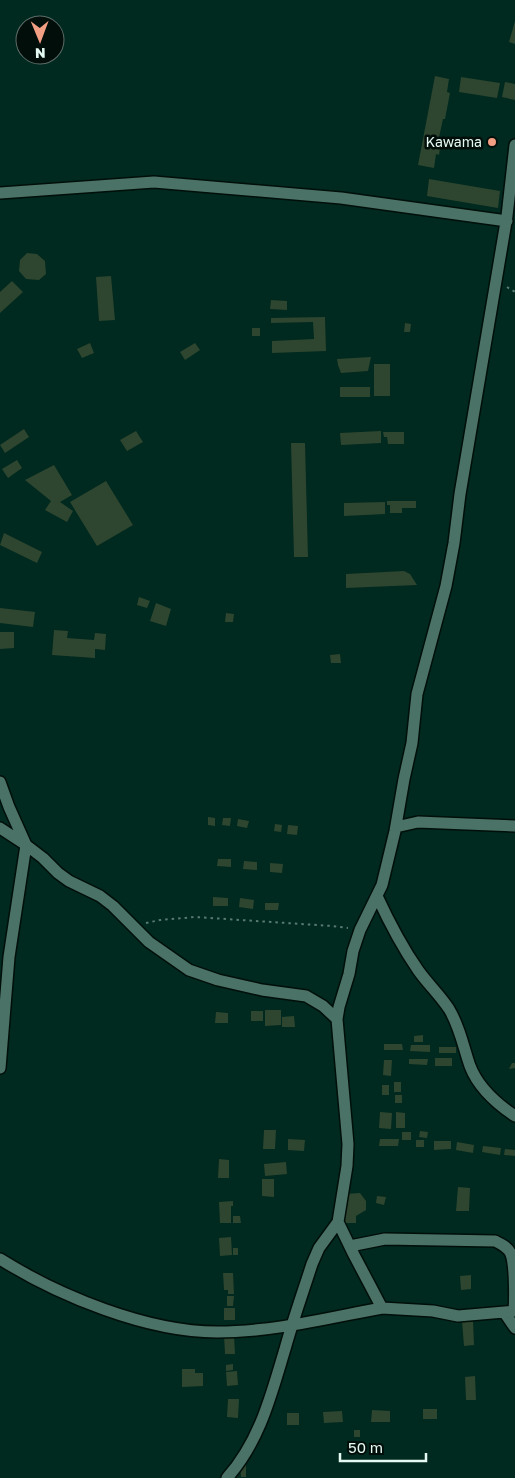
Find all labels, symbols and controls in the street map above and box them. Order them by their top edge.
north arrow [15,15,65,65]
text: N [35,45,46,62]
place label: Kawama [425,133,482,150]
marker: Kawama [486,136,498,148]
scale bar [340,1430,426,1462]
text: 50 m [348,1438,383,1456]

